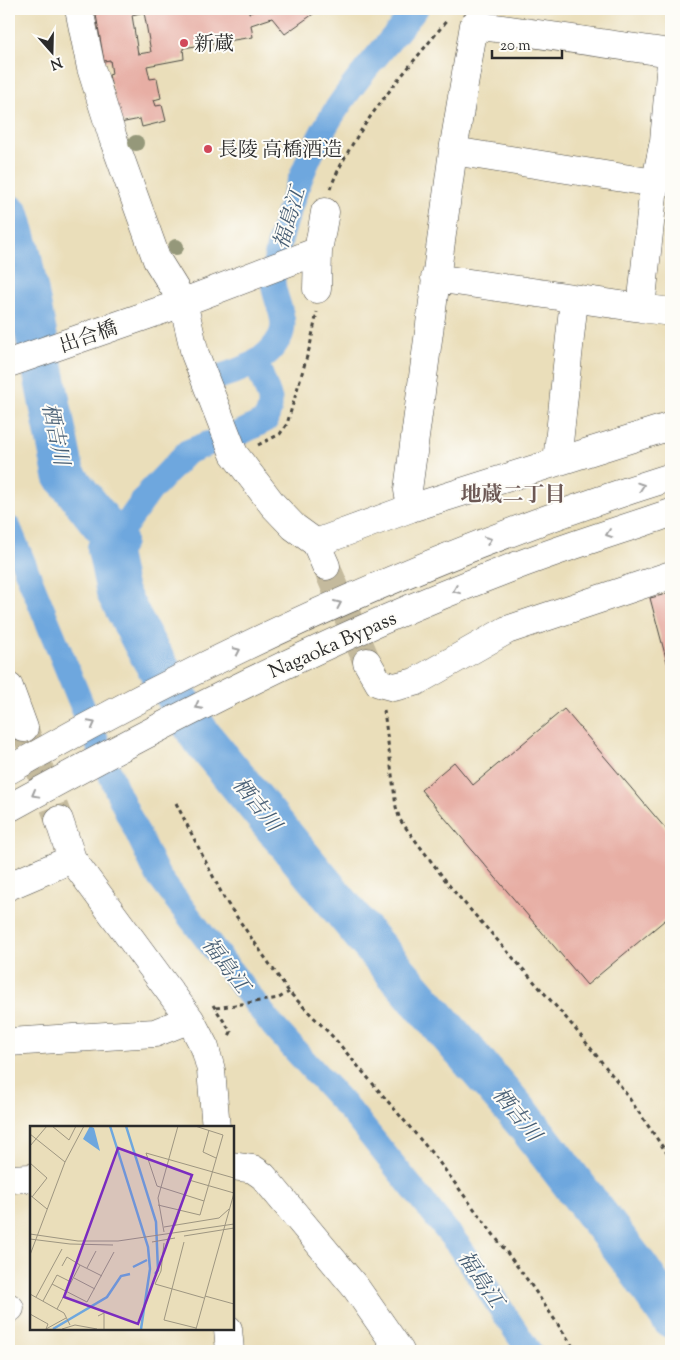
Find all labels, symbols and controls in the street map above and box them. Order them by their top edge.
north arrow [28,28,78,78]
scale bar [492,28,562,60]
place label: 新蔵 [194,31,234,60]
text: 20 m [500,36,531,57]
marker: 新蔵 [178,37,190,49]
text: N [47,51,64,74]
place label: 長陵 高橋酒造 [218,137,342,166]
marker: 長陵 高橋酒造 [202,143,214,155]
water label: 福島江 [267,181,315,253]
street label: 出合橋 [56,315,122,362]
water label: 栖吉川 [33,400,76,470]
district label: 地蔵二丁目 [461,481,566,511]
one-way arrow [636,482,645,492]
one-way arrow [605,529,613,539]
one-way arrow [483,536,492,547]
one-way arrow [452,584,461,594]
one-way arrow [333,599,342,610]
street label: Nagaoka Bypass [264,605,402,687]
one-way arrow [232,647,241,657]
one-way arrow [195,700,204,710]
one-way arrow [87,720,96,730]
water label: 栖吉川 [224,771,288,841]
one-way arrow [31,788,40,798]
water label: 福島江 [193,932,257,1003]
water label: 栖吉川 [484,1081,548,1151]
inset map [30,1126,234,1330]
water label: 福島江 [449,1246,511,1317]

